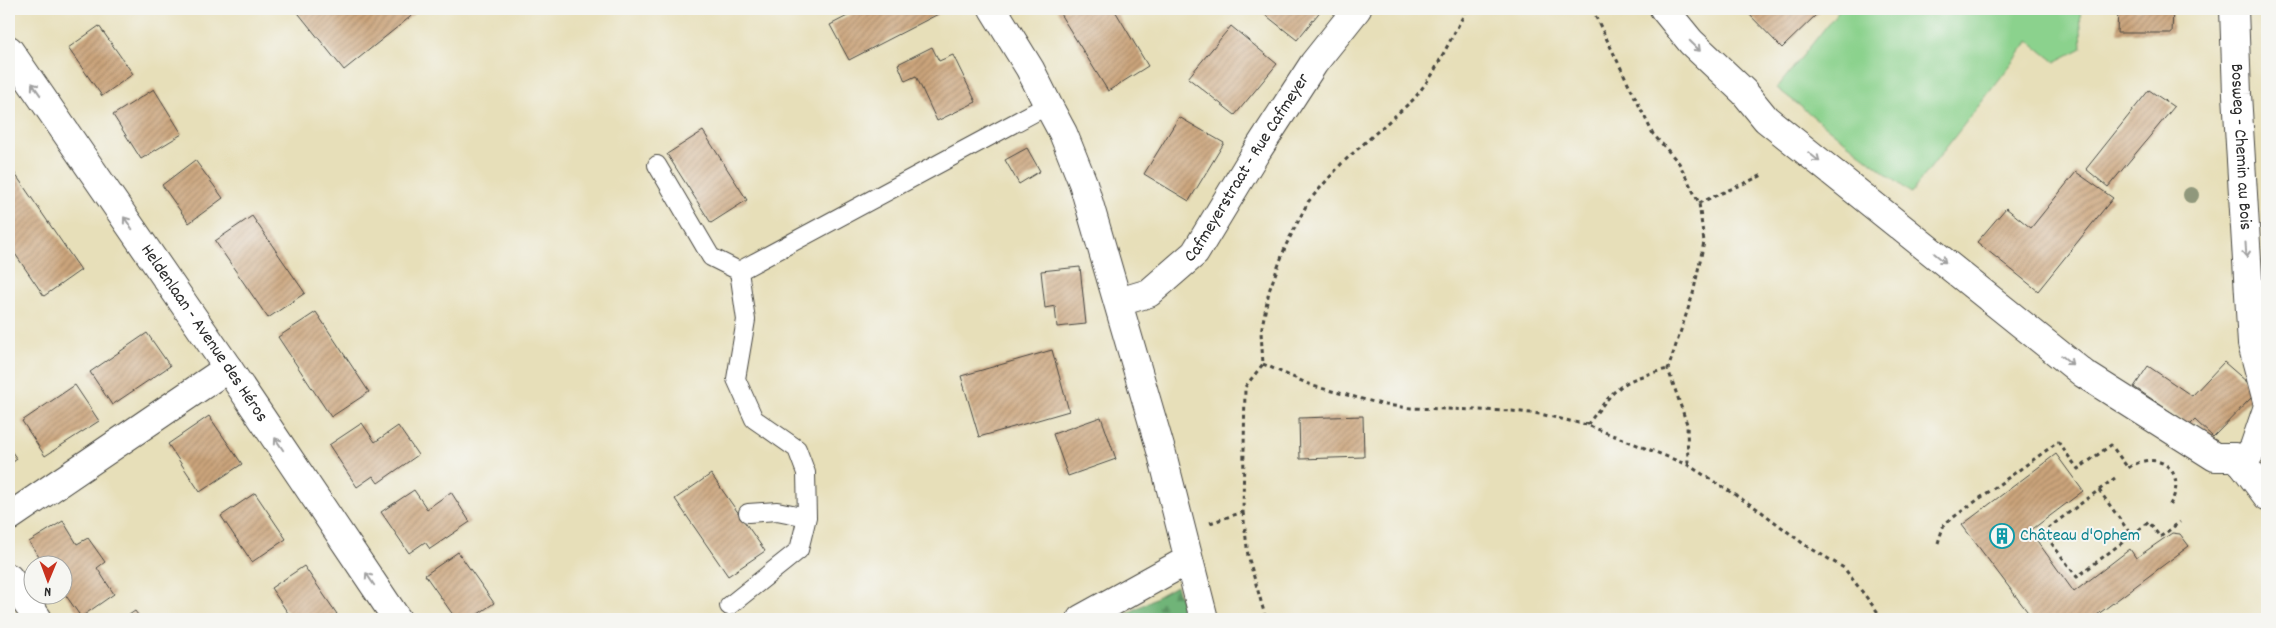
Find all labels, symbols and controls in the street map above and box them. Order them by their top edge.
one-way arrow [1689,40,1702,52]
street label: Bosweg - Chemin au Bois [2223,63,2258,231]
street label: Cafmeyerstraat - Rue Cafmeyer [1179,68,1317,269]
one-way arrow [31,82,41,96]
one-way arrow [1807,151,1820,162]
one-way arrow [123,216,133,230]
street label: Heldenlaan - Avenue des Héros [134,239,274,427]
one-way arrow [2242,241,2251,257]
one-way arrow [1934,253,1947,264]
one-way arrow [2060,354,2073,365]
one-way arrow [274,437,284,451]
building icon: Château d'Ophem [1989,523,2015,549]
place label: Château d'Ophem [2020,524,2140,549]
north arrow [22,556,72,606]
one-way arrow [365,572,375,586]
text: N [44,581,51,601]

